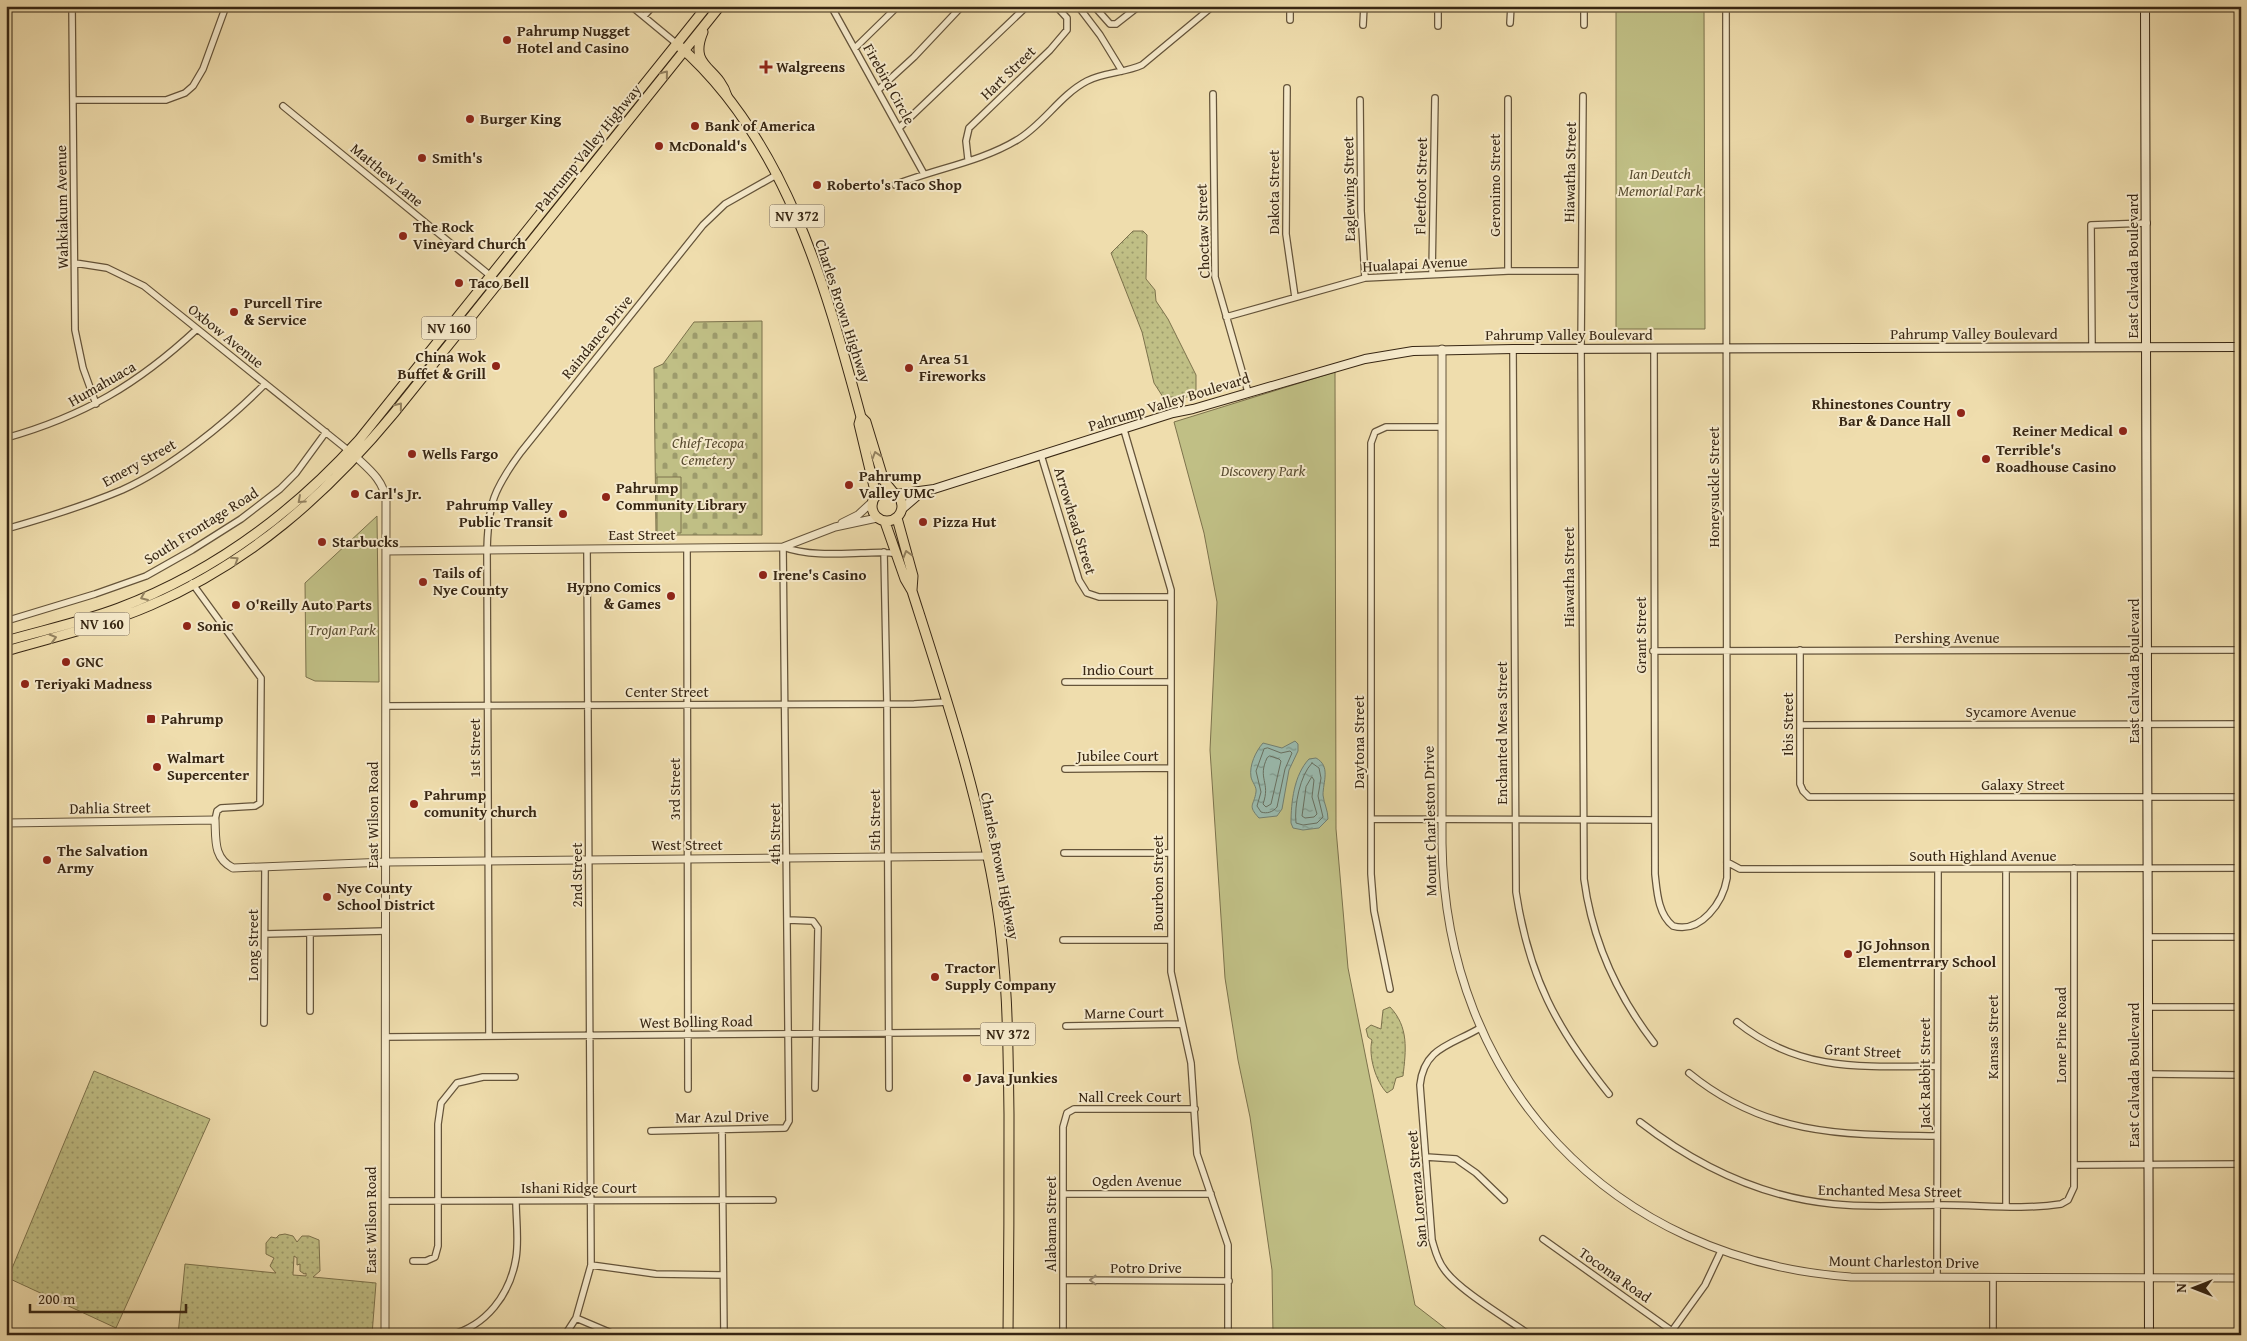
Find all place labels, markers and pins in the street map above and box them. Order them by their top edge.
place label: Pahrump Nugget Hotel and Casino [517,20,630,58]
marker: Pahrump Nugget Hotel and Casino [501,34,513,46]
place label: Walgreens [776,56,845,77]
marker: Walgreens [760,61,772,73]
place label: Burger King [480,108,561,129]
marker: Burger King [464,113,476,125]
place label: Bank of America [705,115,815,136]
marker: Bank of America [689,120,701,132]
place label: McDonald's [669,135,747,156]
marker: McDonald's [653,140,665,152]
place label: Smith's [432,147,483,168]
marker: Smith's [416,152,428,164]
place label: Roberto's Taco Shop [827,174,962,195]
marker: Roberto's Taco Shop [811,179,823,191]
place label: The Rock Vineyard Church [413,216,526,254]
marker: The Rock Vineyard Church [397,230,409,242]
place label: Taco Bell [469,272,529,293]
marker: Taco Bell [453,277,465,289]
place label: Purcell Tire & Service [244,292,322,330]
marker: Purcell Tire & Service [228,306,240,318]
place label: China Wok Buffet & Grill [398,346,486,384]
place label: Area 51 Fireworks [919,348,986,386]
marker: China Wok Buffet & Grill [490,360,502,372]
marker: Area 51 Fireworks [903,362,915,374]
place label: Rhinestones Country Bar & Dance Hall [1812,393,1951,431]
marker: Rhinestones Country Bar & Dance Hall [1955,407,1967,419]
place label: Reiner Medical [2012,420,2113,441]
marker: Reiner Medical [2117,425,2129,437]
place label: Terrible's Roadhouse Casino [1996,439,2116,477]
place label: Wells Fargo [422,443,498,464]
marker: Wells Fargo [406,448,418,460]
marker: Terrible's Roadhouse Casino [1980,453,1992,465]
place label: Pahrump Valley UMC [859,465,935,503]
place label: Pahrump Community Library [616,477,747,515]
marker: Pahrump Valley UMC [843,479,855,491]
place label: Carl's Jr. [365,483,422,504]
marker: Carl's Jr. [349,488,361,500]
marker: Pahrump Community Library [600,491,612,503]
place label: Pahrump Valley Public Transit [446,494,553,532]
marker: Pahrump Valley Public Transit [557,508,569,520]
place label: Pizza Hut [933,511,997,532]
marker: Pizza Hut [917,516,929,528]
place label: Starbucks [332,531,399,552]
marker: Starbucks [316,536,328,548]
place label: Tails of Nye County [433,562,509,600]
place label: Irene's Casino [773,564,866,585]
marker: Irene's Casino [757,569,769,581]
marker: Tails of Nye County [417,576,429,588]
place label: Hypno Comics & Games [567,576,661,614]
marker: Hypno Comics & Games [665,590,677,602]
place label: O'Reilly Auto Parts [246,594,372,615]
marker: O'Reilly Auto Parts [230,599,242,611]
place label: Sonic [197,615,233,636]
marker: Sonic [181,620,193,632]
place label: GNC [76,651,104,672]
marker: GNC [60,656,72,668]
place label: Teriyaki Madness [35,673,152,694]
marker: Teriyaki Madness [19,678,31,690]
place label: Pahrump [161,708,224,729]
marker: Pahrump [145,713,157,725]
place label: Walmart Supercenter [167,747,249,785]
marker: Walmart Supercenter [151,761,163,773]
place label: Pahrump comunity church [424,784,537,822]
marker: Pahrump comunity church [408,798,420,810]
place label: The Salvation Army [57,840,148,878]
marker: The Salvation Army [41,854,53,866]
place label: Nye County School District [337,877,435,915]
marker: Nye County School District [321,891,333,903]
place label: JG Johnson Elementrrary School [1855,934,1996,972]
marker: JG Johnson Elementrrary School [1842,948,1854,960]
place label: Tractor Supply Company [945,957,1057,995]
marker: Tractor Supply Company [929,971,941,983]
place label: Java Junkies [974,1067,1058,1088]
marker: Java Junkies [961,1072,973,1084]

